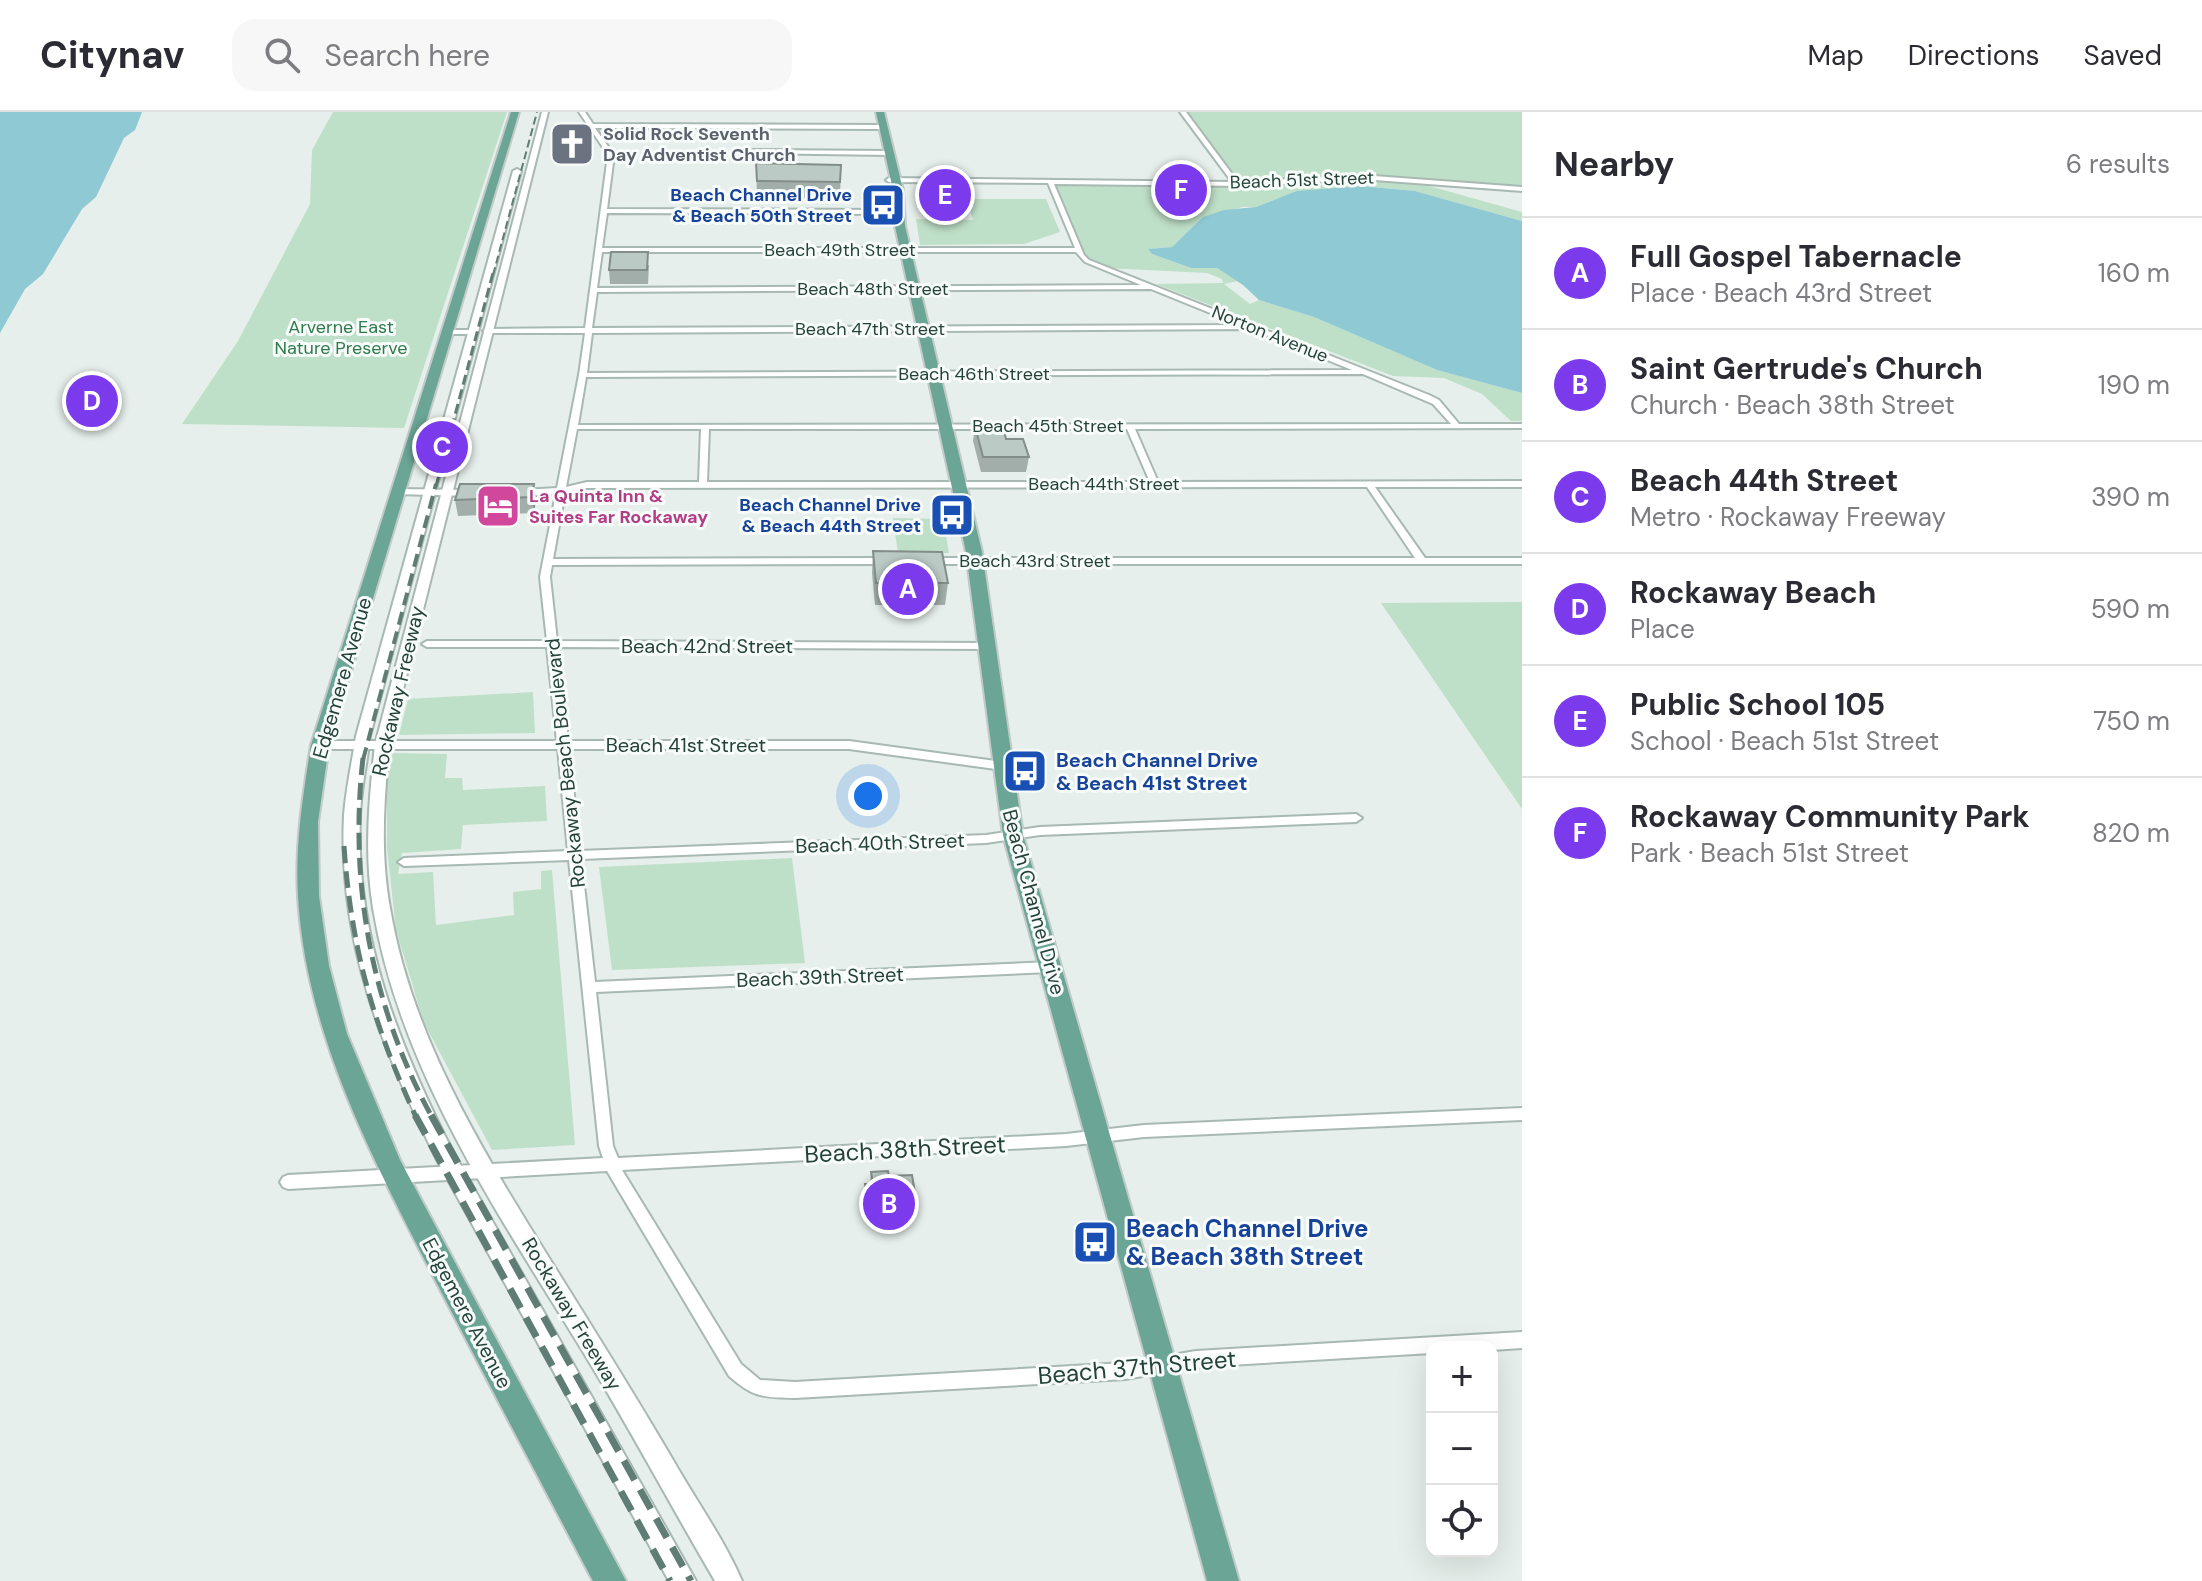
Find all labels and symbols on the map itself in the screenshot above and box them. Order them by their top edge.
church icon: Solid Rock Seventh Day Adventist Church [548,120,596,168]
place label: Solid Rock Seventh Day Adventist Church [603,122,796,167]
pin: F [1155,160,1207,220]
pin: E [919,165,971,225]
street label: Beach 51st Street [1229,165,1375,195]
bus stop icon: Beach Channel Drive & Beach 50th Street [859,181,907,229]
place label: Beach Channel Drive & Beach 50th Street [670,183,852,228]
street label: Beach 49th Street [764,238,916,262]
street label: Beach 48th Street [797,277,949,301]
street label: Norton Avenue [1208,300,1332,368]
park label: Arverne East Nature Preserve [275,315,407,360]
street label: Beach 47th Street [795,317,945,341]
street label: Beach 46th Street [898,362,1050,386]
pin: D [66,371,118,431]
street label: Beach 45th Street [972,414,1124,438]
pin: C [416,417,468,477]
street label: Beach 44th Street [1028,472,1180,496]
hotel icon: La Quinta Inn & Suites Far Rockaway [474,482,522,530]
place label: La Quinta Inn & Suites Far Rockaway [529,484,708,529]
bus stop icon: Beach Channel Drive & Beach 44th Street [928,491,976,539]
place label: Beach Channel Drive & Beach 44th Street [739,493,921,538]
street label: Beach 43rd Street [959,549,1111,573]
pin: A [882,559,934,619]
street label: Edgemere Avenue [307,594,377,762]
street label: Rockaway Freeway [366,603,430,779]
street label: Beach 42nd Street [621,633,793,659]
street label: Rockaway Beach Boulevard [539,637,591,889]
street label: Beach 41st Street [606,732,766,758]
bus stop icon: Beach Channel Drive & Beach 41st Street [1001,747,1049,795]
place label: Beach Channel Drive & Beach 41st Street [1056,747,1258,796]
your location [848,776,888,816]
street label: Beach Channel Drive [997,807,1071,997]
street label: Beach 40th Street [795,827,965,859]
street label: Beach 39th Street [736,961,904,993]
street label: Beach 38th Street [804,1128,1006,1170]
pin: B [863,1174,915,1234]
place label: Beach Channel Drive & Beach 38th Street [1126,1213,1368,1272]
bus stop icon: Beach Channel Drive & Beach 38th Street [1071,1218,1119,1266]
street label: Edgemere Avenue [416,1233,518,1393]
street label: Rockaway Freeway [516,1233,628,1395]
street label: Beach 37th Street [1036,1343,1238,1391]

